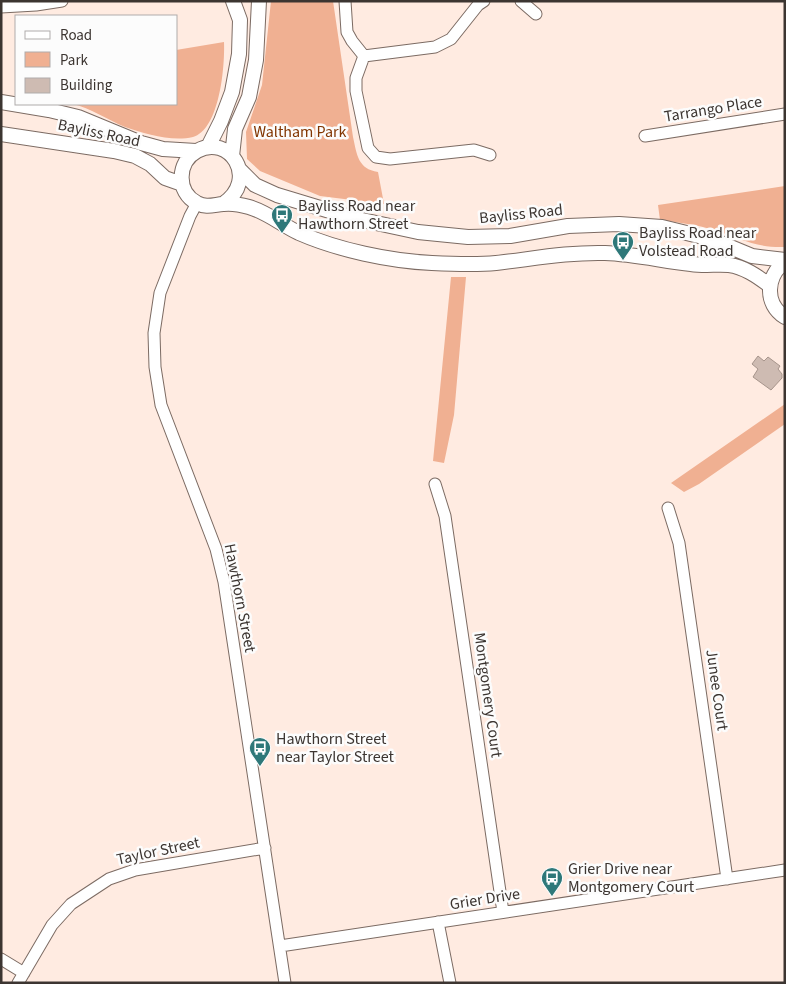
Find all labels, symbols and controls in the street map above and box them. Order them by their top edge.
legend [15,15,178,105]
text: Road [60,25,92,46]
text: Park [60,50,89,71]
text: Building [60,75,113,96]
street label: Tarrango Place [662,90,764,128]
street label: Bayliss Road [56,114,142,152]
park label: Waltham Park [253,121,347,143]
place label: Bayliss Road near Hawthorn Street [298,195,416,235]
street label: Bayliss Road [478,199,564,229]
bus stop icon: Bayliss Road near Hawthorn Street [270,203,294,234]
place label: Bayliss Road near Volstead Road [639,222,757,262]
bus stop icon: Bayliss Road near Volstead Road [611,230,635,261]
street label: Hawthorn Street [219,542,261,655]
street label: Montgomery Court [468,631,508,760]
street label: Junee Court [700,648,734,733]
place label: Hawthorn Street near Taylor Street [276,728,394,768]
bus stop icon: Hawthorn Street near Taylor Street [248,736,272,767]
street label: Taylor Street [114,831,202,871]
place label: Grier Drive near Montgomery Court [568,858,695,898]
bus stop icon: Grier Drive near Montgomery Court [540,866,564,897]
street label: Grier Drive [448,883,522,915]

